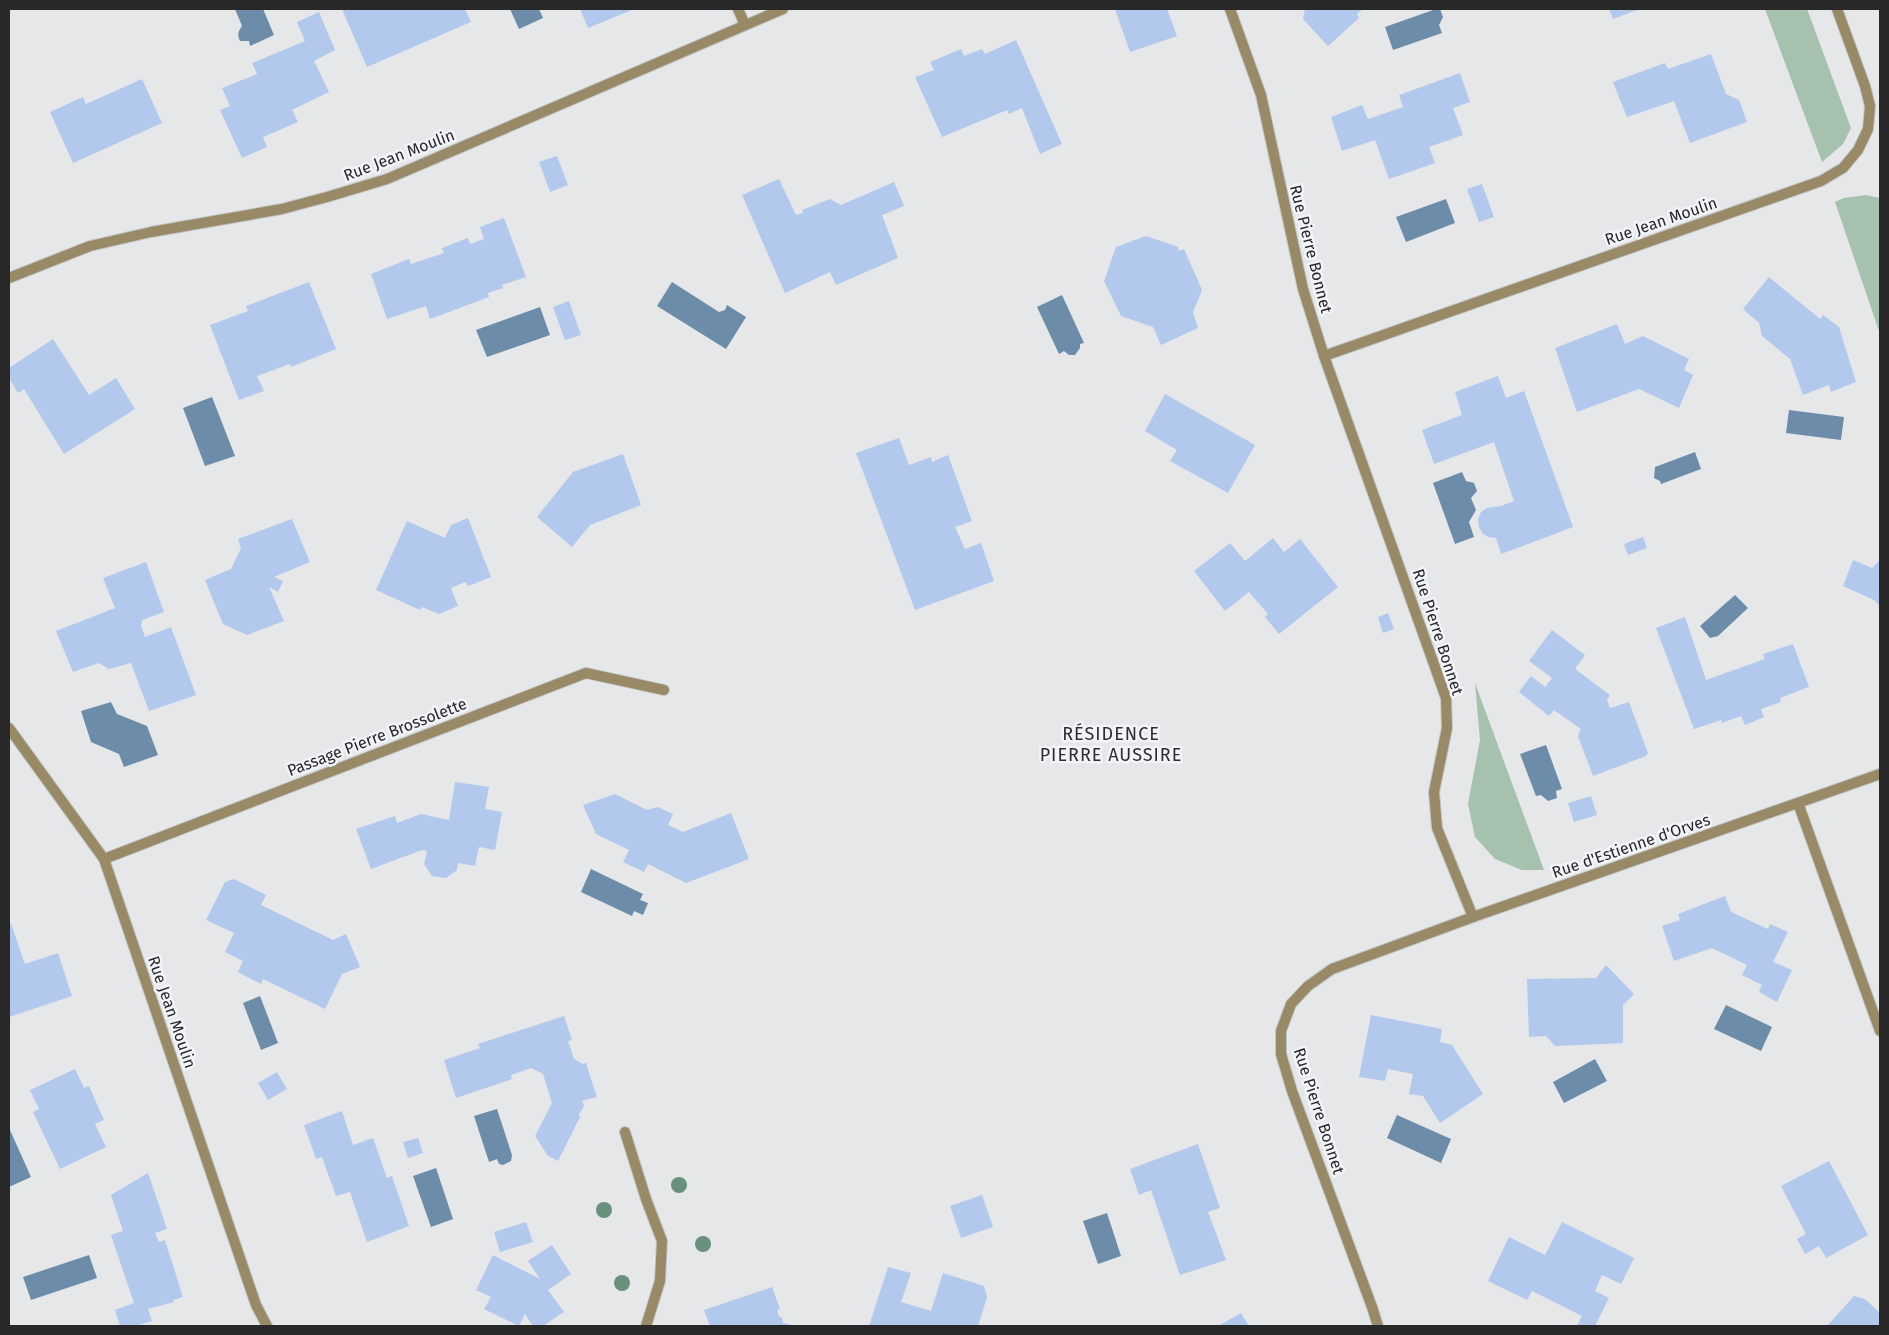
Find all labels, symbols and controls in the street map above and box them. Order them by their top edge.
street label: Rue Jean Moulin [341,125,457,185]
street label: Rue Pierre Bonnet [1286,183,1336,315]
street label: Rue Jean Moulin [1602,193,1720,249]
street label: Rue Pierre Bonnet [1409,566,1467,698]
street label: Passage Pierre Brossolette [285,694,469,780]
district label: RÉSIDENCE PIERRE AUSSIRE [1040,722,1182,766]
street label: Rue d'Estienne d'Orves [1549,810,1713,882]
street label: Rue Jean Moulin [144,953,200,1071]
street label: Rue Pierre Bonnet [1290,1045,1348,1177]

